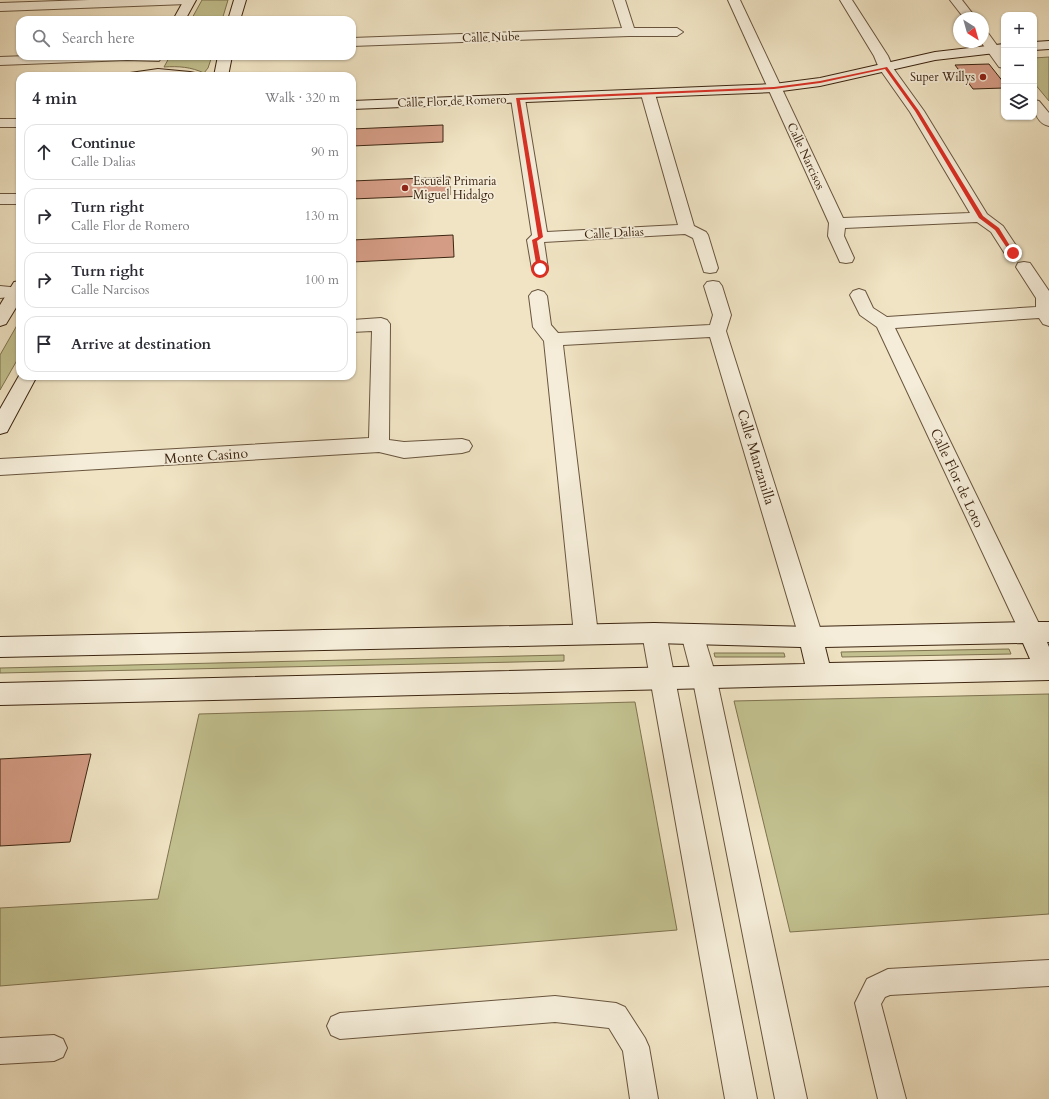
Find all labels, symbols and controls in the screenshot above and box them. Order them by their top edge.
north arrow [953,12,989,48]
map controls [1001,12,1037,120]
button: + [1001,12,1037,48]
search box [16,16,356,60]
icon: search [30,27,52,49]
text: Search here [62,28,135,48]
street label: Calle Nube [462,28,520,46]
button: − [1001,48,1037,84]
place label: Super Willys [910,69,975,85]
marker: Super Willys [978,72,988,82]
button: layers [1001,84,1037,120]
text: 4 min [32,87,77,110]
text: Walk · 320 m [265,89,340,107]
street label: Calle Flor de Romero [397,91,507,111]
street label: Calle Narcisos [783,120,829,192]
text: Continue [71,133,136,153]
icon: ahead [33,141,55,163]
text: 90 m [311,143,339,161]
text: Calle Dalias [71,153,136,171]
place label: Escuela Primaria Miguel Hidalgo [413,173,497,203]
marker: Escuela Primaria Miguel Hidalgo [400,183,410,193]
text: Turn right [71,197,144,217]
icon: right [33,205,55,227]
text: 130 m [305,207,339,225]
text: Calle Flor de Romero [71,217,190,235]
street label: Calle Dalias [584,223,644,243]
route end [1004,244,1022,262]
route start [531,260,549,278]
text: Turn right [71,261,144,281]
icon: right [33,269,55,291]
text: 100 m [305,271,339,289]
text: Calle Narcisos [71,281,149,299]
icon: arrive [33,333,55,355]
text: Arrive at destination [71,334,211,354]
street label: Calle Manzanilla [733,407,779,507]
street label: Calle Flor de Loto [926,425,989,531]
street label: Monte Casino [163,444,249,468]

